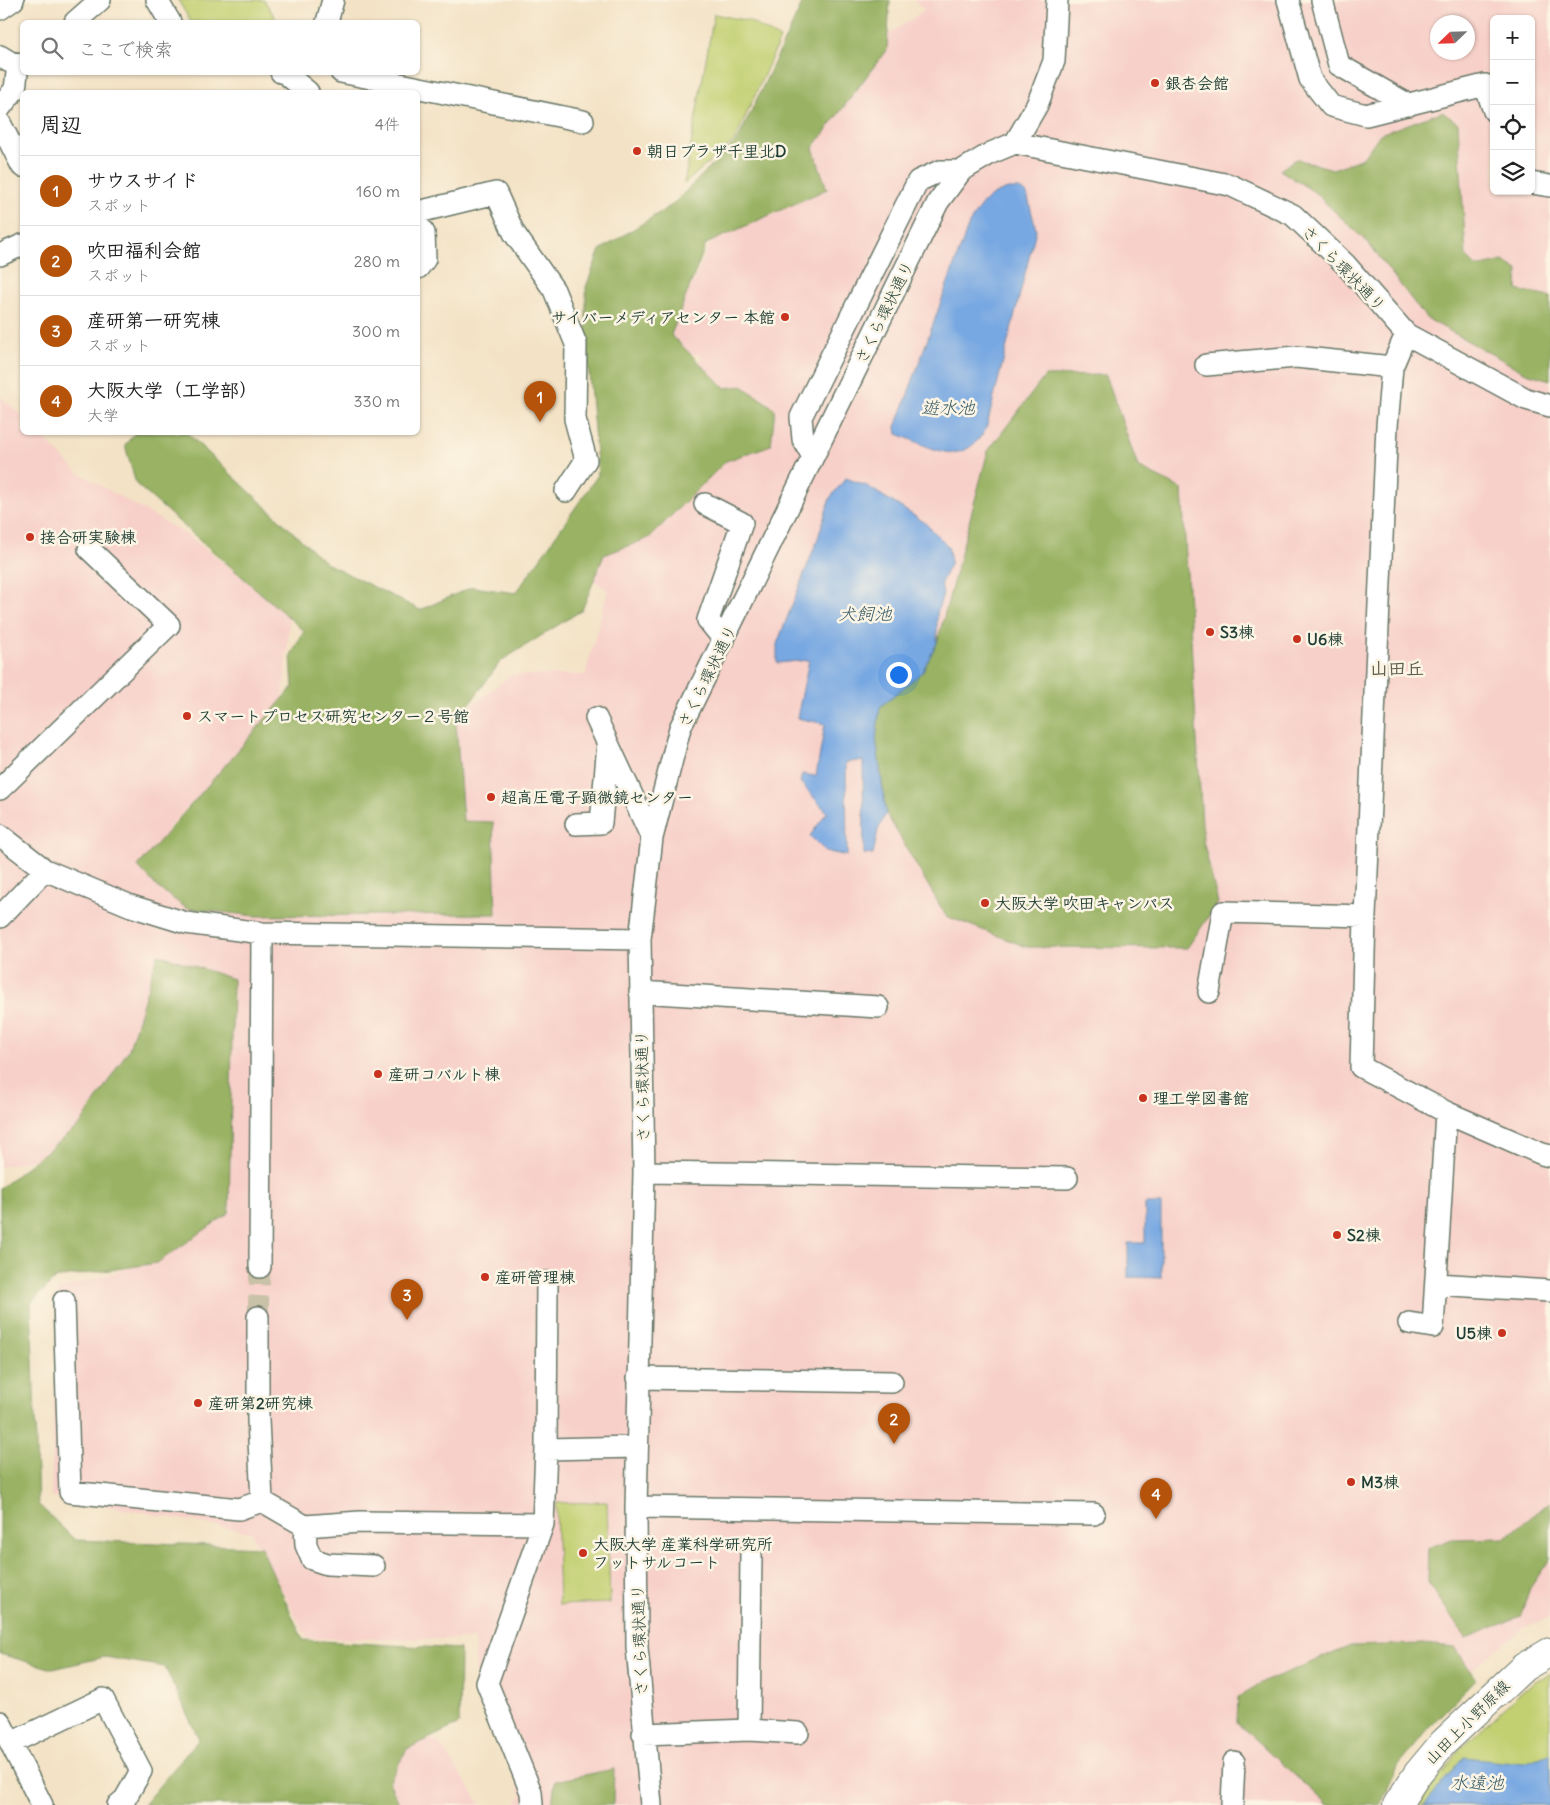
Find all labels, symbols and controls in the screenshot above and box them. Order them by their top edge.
north arrow [1430,15,1475,60]
map controls [1490,15,1535,195]
button: + [1490,15,1535,60]
search box [20,20,420,75]
icon: search [38,34,66,62]
text: ここで検索 [78,37,173,61]
button: − [1490,60,1535,105]
place label: 銀杏会館 [1165,73,1229,93]
marker: 銀杏会館 [1149,77,1161,89]
button: locate [1490,105,1535,150]
text: 周辺 [40,111,82,138]
text: 4件 [375,114,400,134]
place label: 朝日プラザ千里北D [647,141,786,161]
marker: 朝日プラザ千里北D [631,145,643,157]
button: layers [1490,150,1535,195]
text: サウスサイド [87,168,199,192]
text: 1 [53,181,59,201]
text: 160 m [356,181,400,201]
text: スポット [87,195,151,215]
street label: さくら環状通り [1298,221,1390,315]
text: 吹田福利会館 [87,238,201,262]
text: 2 [52,251,60,271]
text: 280 m [354,251,400,271]
street label: さくら環状通り [850,257,918,367]
text: スポット [87,265,151,285]
place label: サイバーメディアセンター 本館 [551,307,775,327]
text: 産研第一研究棟 [87,308,220,332]
marker: サイバーメディアセンター 本館 [779,311,791,323]
text: 3 [51,321,61,341]
text: 300 m [352,321,400,341]
text: スポット [87,335,151,355]
text: 大阪大学（工学部） [87,378,258,402]
pin: 1 [524,381,556,422]
text: 4 [51,391,61,411]
text: 330 m [353,391,400,411]
water label: 遊水池 [921,396,976,419]
text: 大学 [87,405,119,425]
place label: 接合研実験棟 [40,527,137,547]
marker: 接合研実験棟 [24,531,36,543]
water label: 犬飼池 [838,602,893,625]
street label: さくら環状通り [673,621,741,731]
place label: S3棟 [1220,622,1255,642]
marker: S3棟 [1204,626,1216,638]
place label: U6棟 [1307,629,1344,649]
marker: U6棟 [1291,633,1303,645]
district label: 山田丘 [1370,657,1424,680]
your location [886,662,912,688]
place label: スマートプロセス研究センター２号館 [197,706,469,726]
marker: スマートプロセス研究センター２号館 [181,710,193,722]
place label: 超高圧電子顕微鏡センター [501,787,693,807]
marker: 超高圧電子顕微鏡センター [485,791,497,803]
place label: 大阪大学 吹田キャンパス [995,893,1174,913]
marker: 大阪大学 吹田キャンパス [979,897,991,909]
street label: さくら環状通り [631,1030,653,1142]
place label: 産研コバルト棟 [388,1064,501,1084]
marker: 産研コバルト棟 [372,1068,384,1080]
place label: 理工学図書館 [1153,1088,1249,1108]
marker: 理工学図書館 [1137,1092,1149,1104]
place label: S2棟 [1347,1225,1382,1245]
marker: S2棟 [1331,1229,1343,1241]
place label: 産研管理棟 [495,1267,576,1287]
marker: 産研管理棟 [479,1271,491,1283]
pin: 3 [391,1279,423,1320]
place label: U5棟 [1456,1323,1493,1343]
marker: U5棟 [1496,1327,1508,1339]
place label: 産研第2研究棟 [208,1393,314,1413]
marker: 産研第2研究棟 [192,1397,204,1409]
pin: 2 [878,1403,910,1444]
place label: M3棟 [1361,1472,1400,1492]
marker: M3棟 [1345,1476,1357,1488]
pin: 4 [1140,1478,1172,1519]
place label: 大阪大学 産業科学研究所 フットサルコート [593,1534,773,1572]
marker: 大阪大学 産業科学研究所 フットサルコート [577,1547,589,1559]
street label: さくら環状通り [627,1584,651,1696]
street label: 山田上小野原線 [1420,1675,1514,1769]
water label: 水遠池 [1450,1771,1505,1794]

